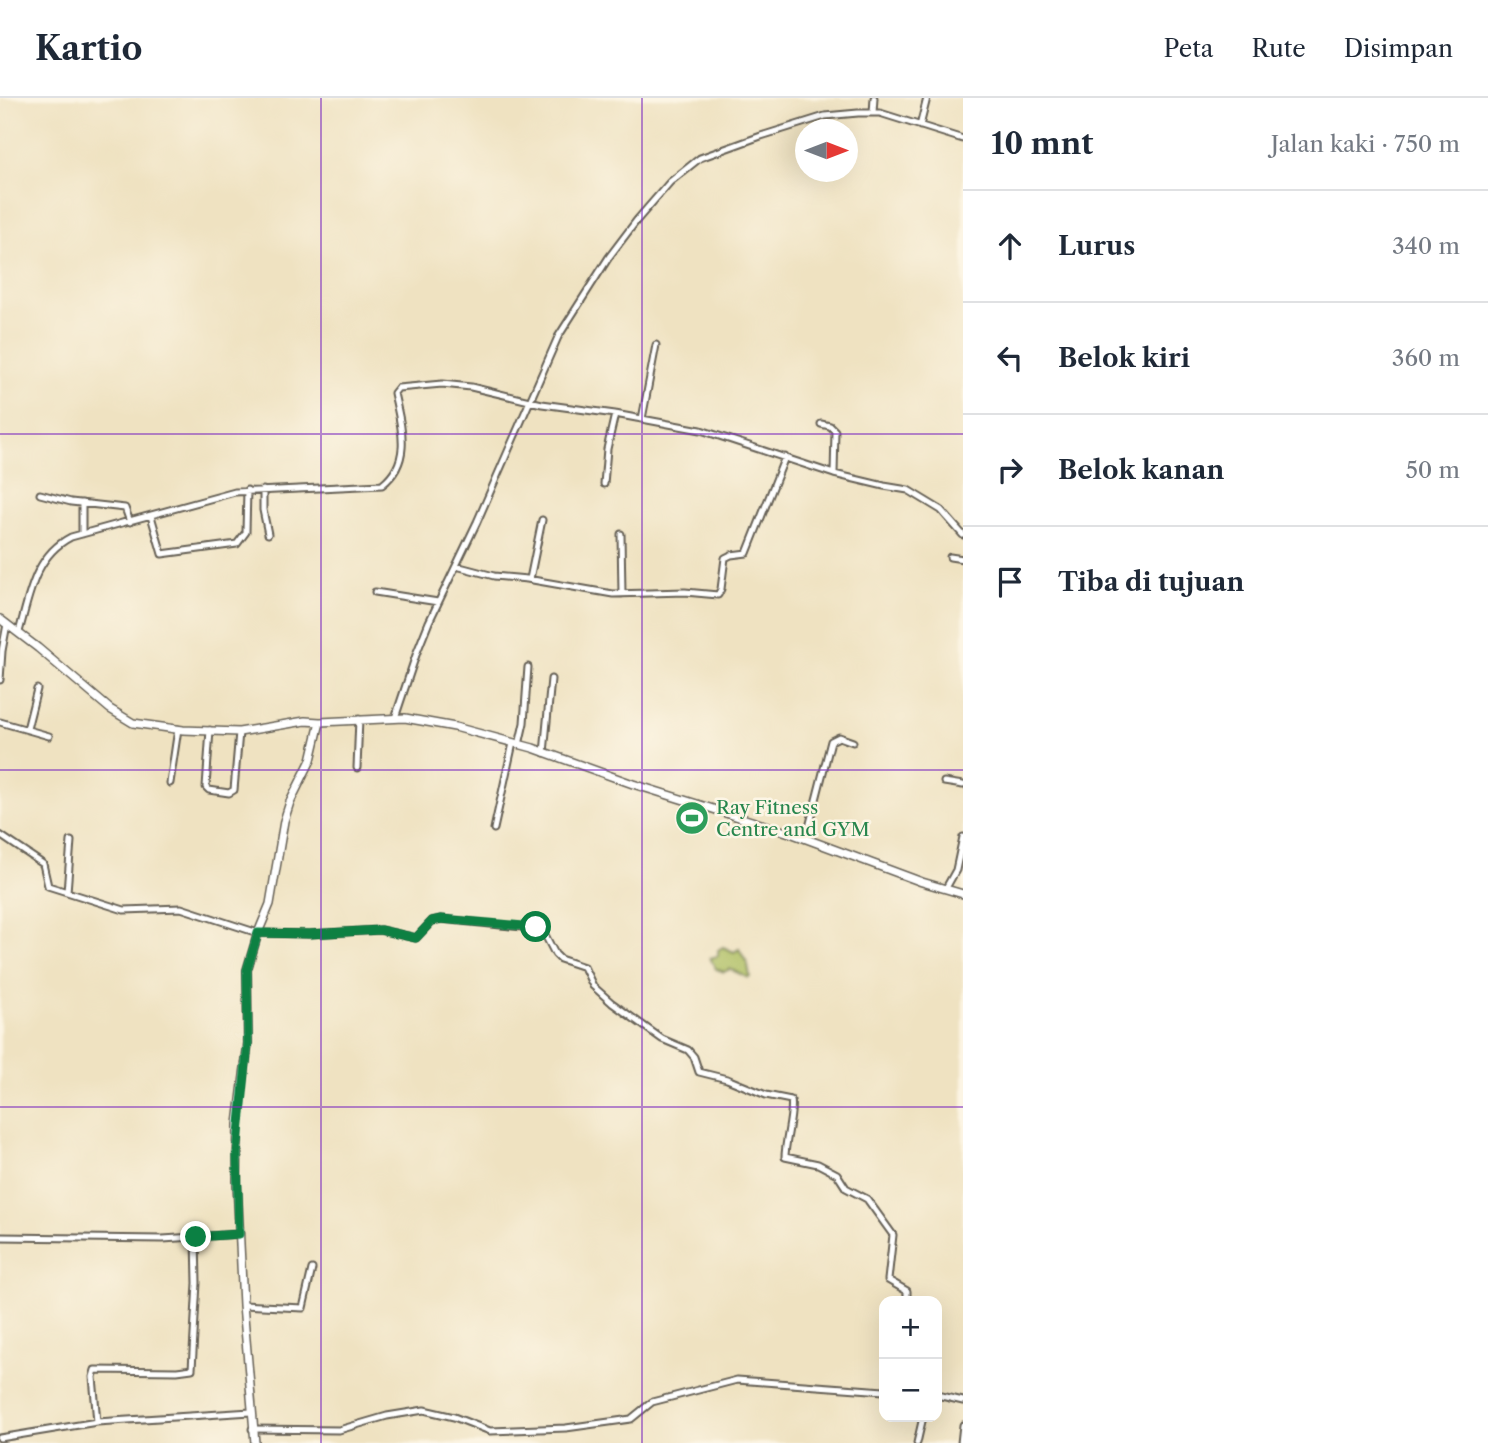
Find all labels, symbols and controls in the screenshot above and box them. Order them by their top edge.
text: Kartio [35,28,143,69]
text: Peta [1164,34,1213,63]
text: Rute [1251,34,1306,63]
text: Disimpan [1344,34,1453,63]
north arrow [795,119,858,182]
text: 10 mnt [991,125,1093,162]
text: Jalan kaki · 750 m [1271,130,1460,158]
icon: ahead [991,227,1029,265]
text: Lurus [1058,230,1135,262]
text: 340 m [1392,232,1460,260]
icon: left [991,339,1029,377]
text: Belok kiri [1058,342,1190,374]
text: 360 m [1392,344,1460,372]
icon: right [991,451,1029,489]
text: Belok kanan [1058,454,1224,486]
text: 50 m [1405,456,1460,484]
icon: arrive [991,563,1029,601]
text: Tiba di tujuan [1058,566,1244,598]
place label: Ray Fitness Centre and GYM [716,796,870,841]
sports icon: Ray Fitness Centre and GYM [673,799,711,837]
route start [520,911,551,942]
route end [180,1221,211,1252]
map controls [879,1296,942,1422]
button: + [879,1296,942,1359]
button: − [879,1359,942,1422]

